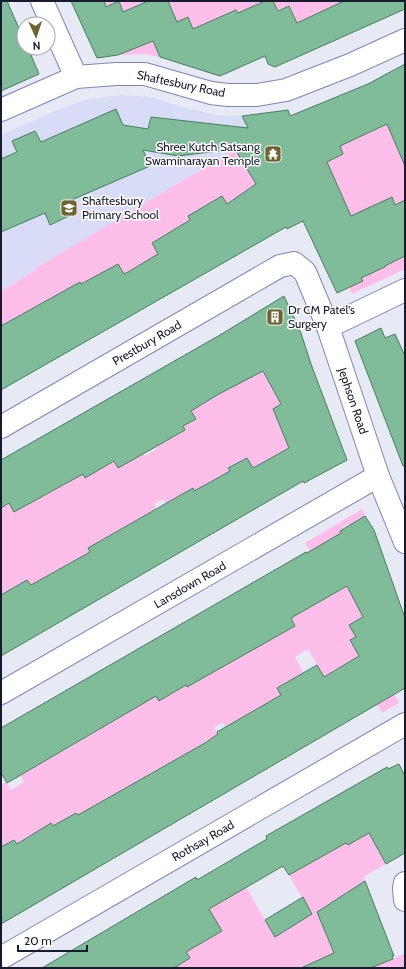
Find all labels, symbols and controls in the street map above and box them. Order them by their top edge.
north arrow [16,16,56,56]
text: N [32,39,41,53]
street label: Shaftesbury Road [136,67,227,100]
place label: Shree Kutch Satsang Swaminarayan Temple [145,139,261,168]
temple icon: Shree Kutch Satsang Swaminarayan Temple [263,144,283,164]
place label: Shaftesbury Primary School [82,193,159,222]
school or university icon: Shaftesbury Primary School [59,198,79,218]
place label: Dr CM Patel's Surgery [288,302,355,331]
building icon: Dr CM Patel's Surgery [265,307,285,327]
street label: Prestbury Road [110,317,184,368]
street label: Jephson Road [335,365,372,436]
street label: Lansdown Road [151,558,228,611]
street label: Rothsay Road [169,817,237,864]
scale bar [18,927,87,953]
text: 20 m [24,933,52,948]

